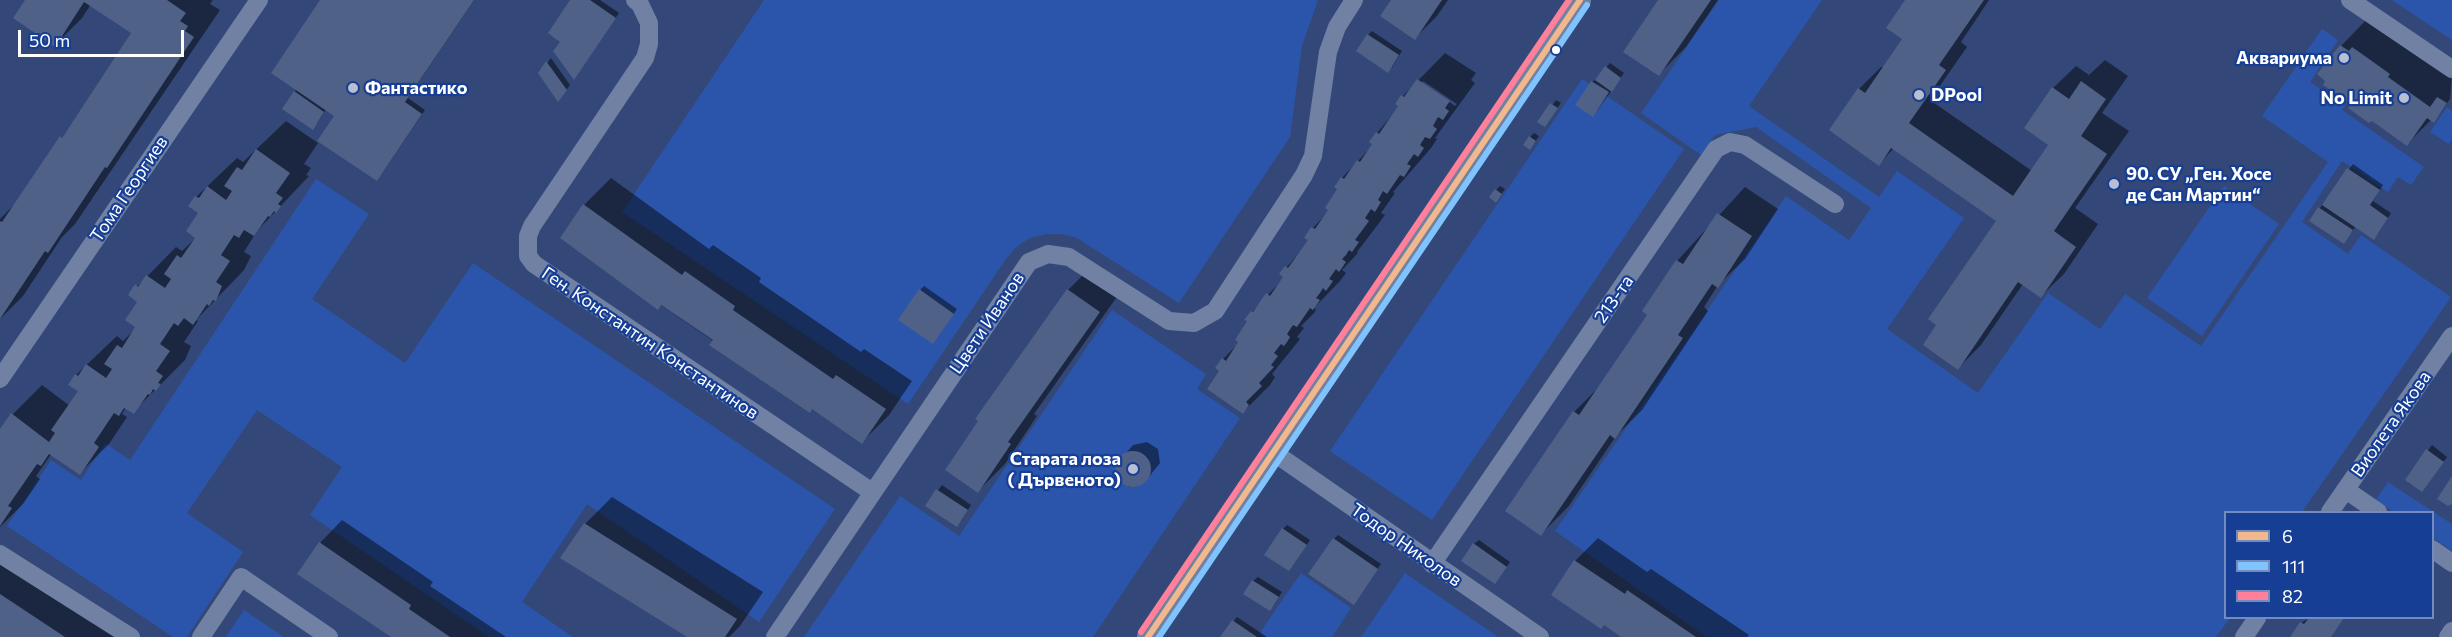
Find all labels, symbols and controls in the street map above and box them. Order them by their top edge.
scale bar [21,18,188,56]
text: 50 m [29,29,70,51]
unlabelled marker [1550,44,1562,56]
place label: Аквариума [2236,47,2332,69]
marker: Аквариума [2337,51,2351,65]
place label: Фантастико [365,77,467,99]
marker: Фантастико [346,81,360,95]
place label: DPool [1931,84,1982,106]
place label: No Limit [2321,87,2392,109]
marker: DPool [1912,88,1926,102]
marker: No Limit [2397,91,2411,105]
street label: Тома Георгиев [86,132,172,246]
place label: 90. СУ „Ген. Хосе де Сан Мартин“ [2126,163,2272,206]
marker: 90. СУ „Ген. Хосе де Сан Мартин“ [2107,177,2121,191]
street label: Ген. Константин Константинов [537,262,763,424]
street label: Цвети Иванов [945,268,1029,378]
street label: 213-та [1590,271,1638,327]
street label: Виолета Якова [2346,367,2436,481]
place label: Старата лоза ( Дървеното) [1007,448,1121,490]
marker: Старата лоза ( Дървеното) [1126,462,1140,476]
street label: Тодор Николов [1346,499,1466,591]
legend [2224,511,2434,619]
text: 6 [2282,525,2293,547]
text: 111 [2282,555,2305,577]
text: 82 [2282,585,2303,607]

